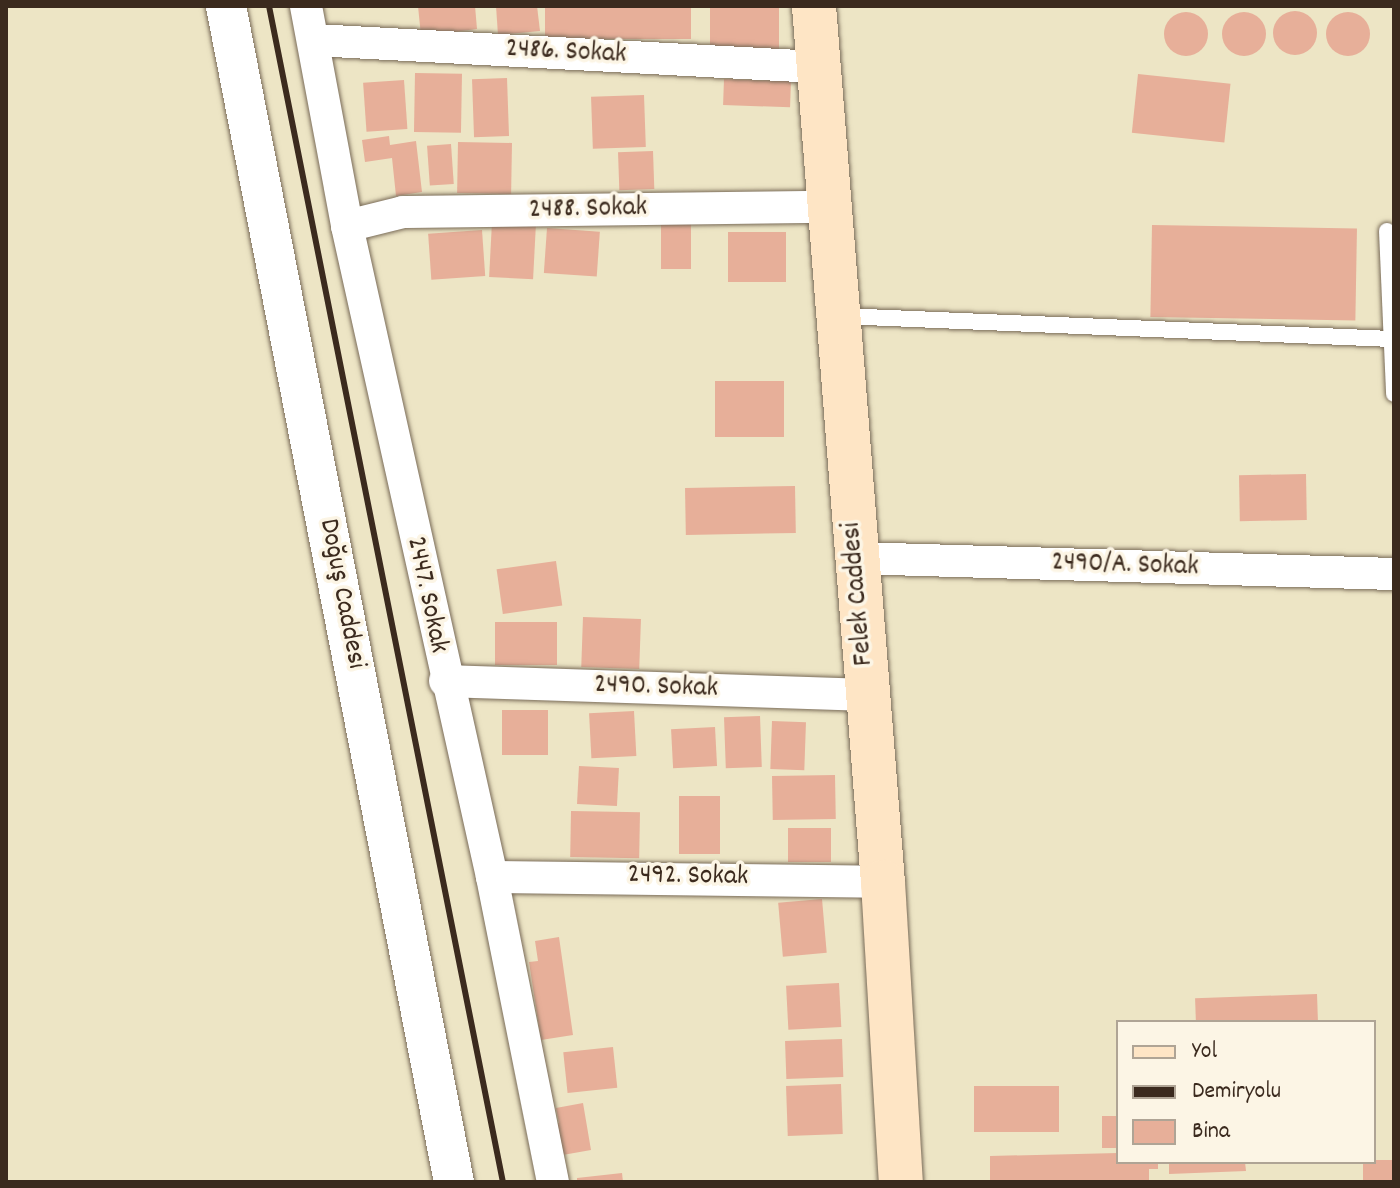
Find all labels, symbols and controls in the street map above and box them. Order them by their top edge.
street label: 2486. Sokak [505,33,627,73]
street label: 2488. Sokak [529,192,647,228]
street label: Doğuş Caddesi [310,516,372,672]
street label: Felek Caddesi [836,521,882,667]
street label: 2447. Sokak [397,534,455,656]
street label: 2490/A. Sokak [1051,547,1199,585]
street label: 2490. Sokak [594,669,718,707]
street label: 2492. Sokak [627,859,749,895]
legend [1116,1020,1376,1164]
text: Yol [1192,1035,1217,1069]
text: Demiryolu [1192,1075,1281,1109]
text: Bina [1192,1115,1230,1149]

